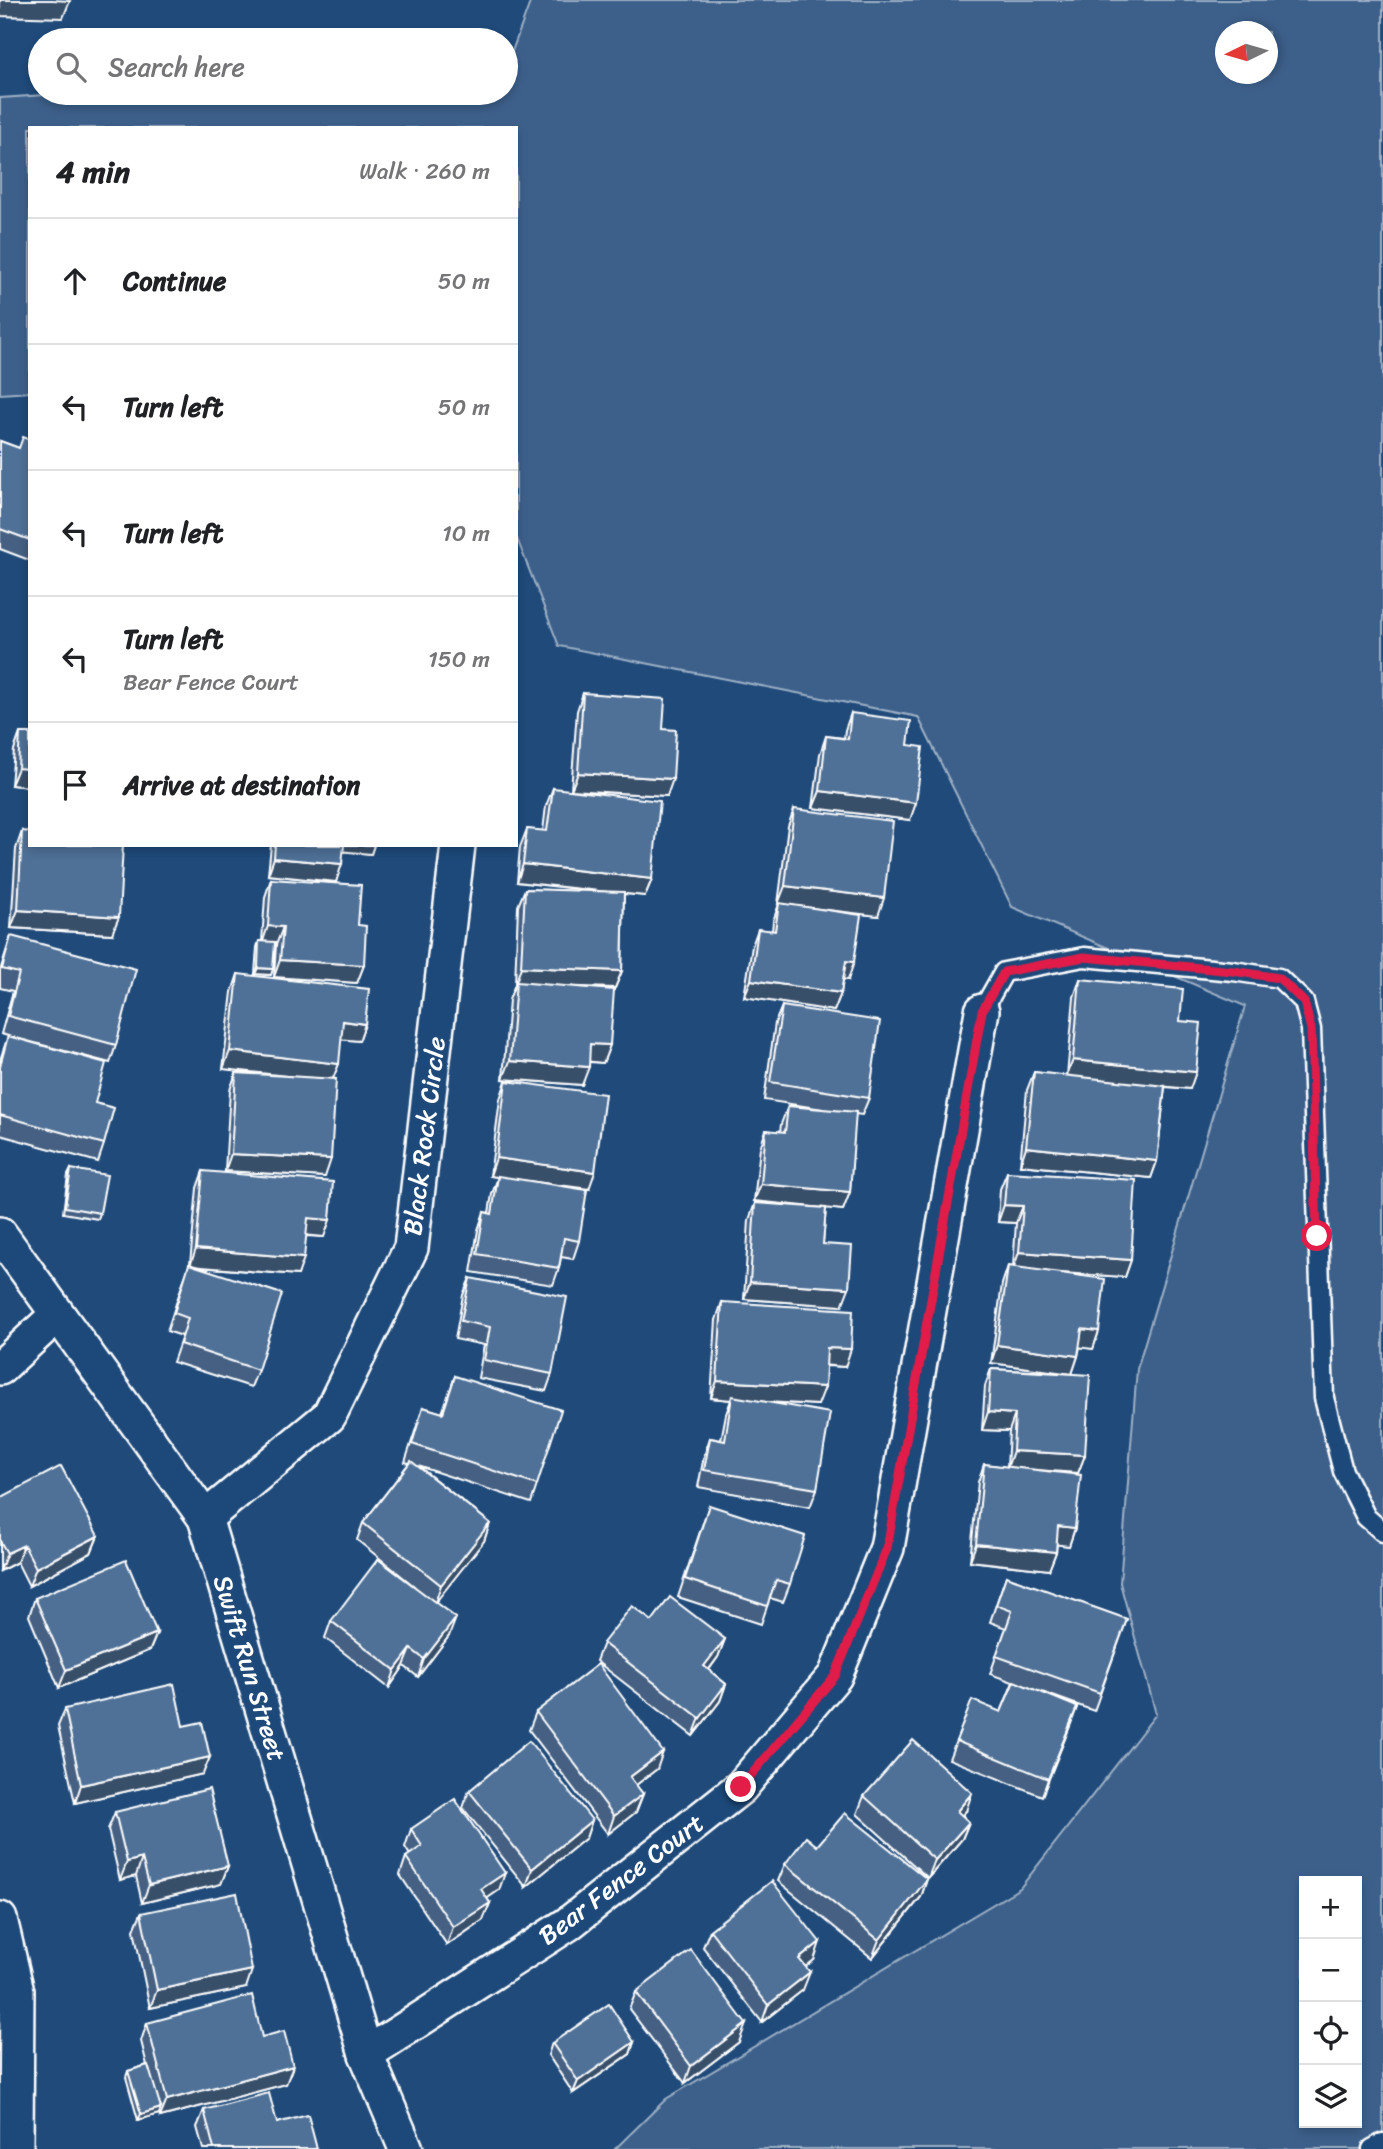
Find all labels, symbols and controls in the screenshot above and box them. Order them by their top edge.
north arrow [1215,21,1278,84]
search box [28,28,518,105]
text: Search here [108,44,245,90]
icon: search [52,48,90,86]
text: 4 min [56,145,130,199]
text: Walk · 260 m [359,151,490,192]
text: Continue [123,258,226,304]
text: 50 m [438,261,490,302]
icon: ahead [56,262,94,300]
text: Turn left [123,384,223,430]
text: 50 m [438,387,490,428]
icon: left [56,388,94,426]
text: Turn left [123,510,223,556]
text: 10 m [442,513,490,554]
icon: left [56,514,94,552]
text: Turn left [123,616,223,662]
text: 150 m [428,639,490,680]
icon: left [56,640,94,678]
text: Bear Fence Court [123,662,299,703]
text: Arrive at destination [123,762,360,808]
icon: arrive [56,766,94,804]
street label: Black Rock Circle [389,1034,459,1238]
route start [1301,1220,1332,1251]
street label: Swift Run Street [200,1569,300,1767]
route end [725,1771,756,1802]
street label: Bear Fence Court [528,1801,714,1957]
map controls [1299,1876,1362,2128]
button: + [1299,1876,1362,1939]
button: − [1299,1939,1362,2002]
button: locate [1299,2002,1362,2065]
button: layers [1299,2065,1362,2128]

